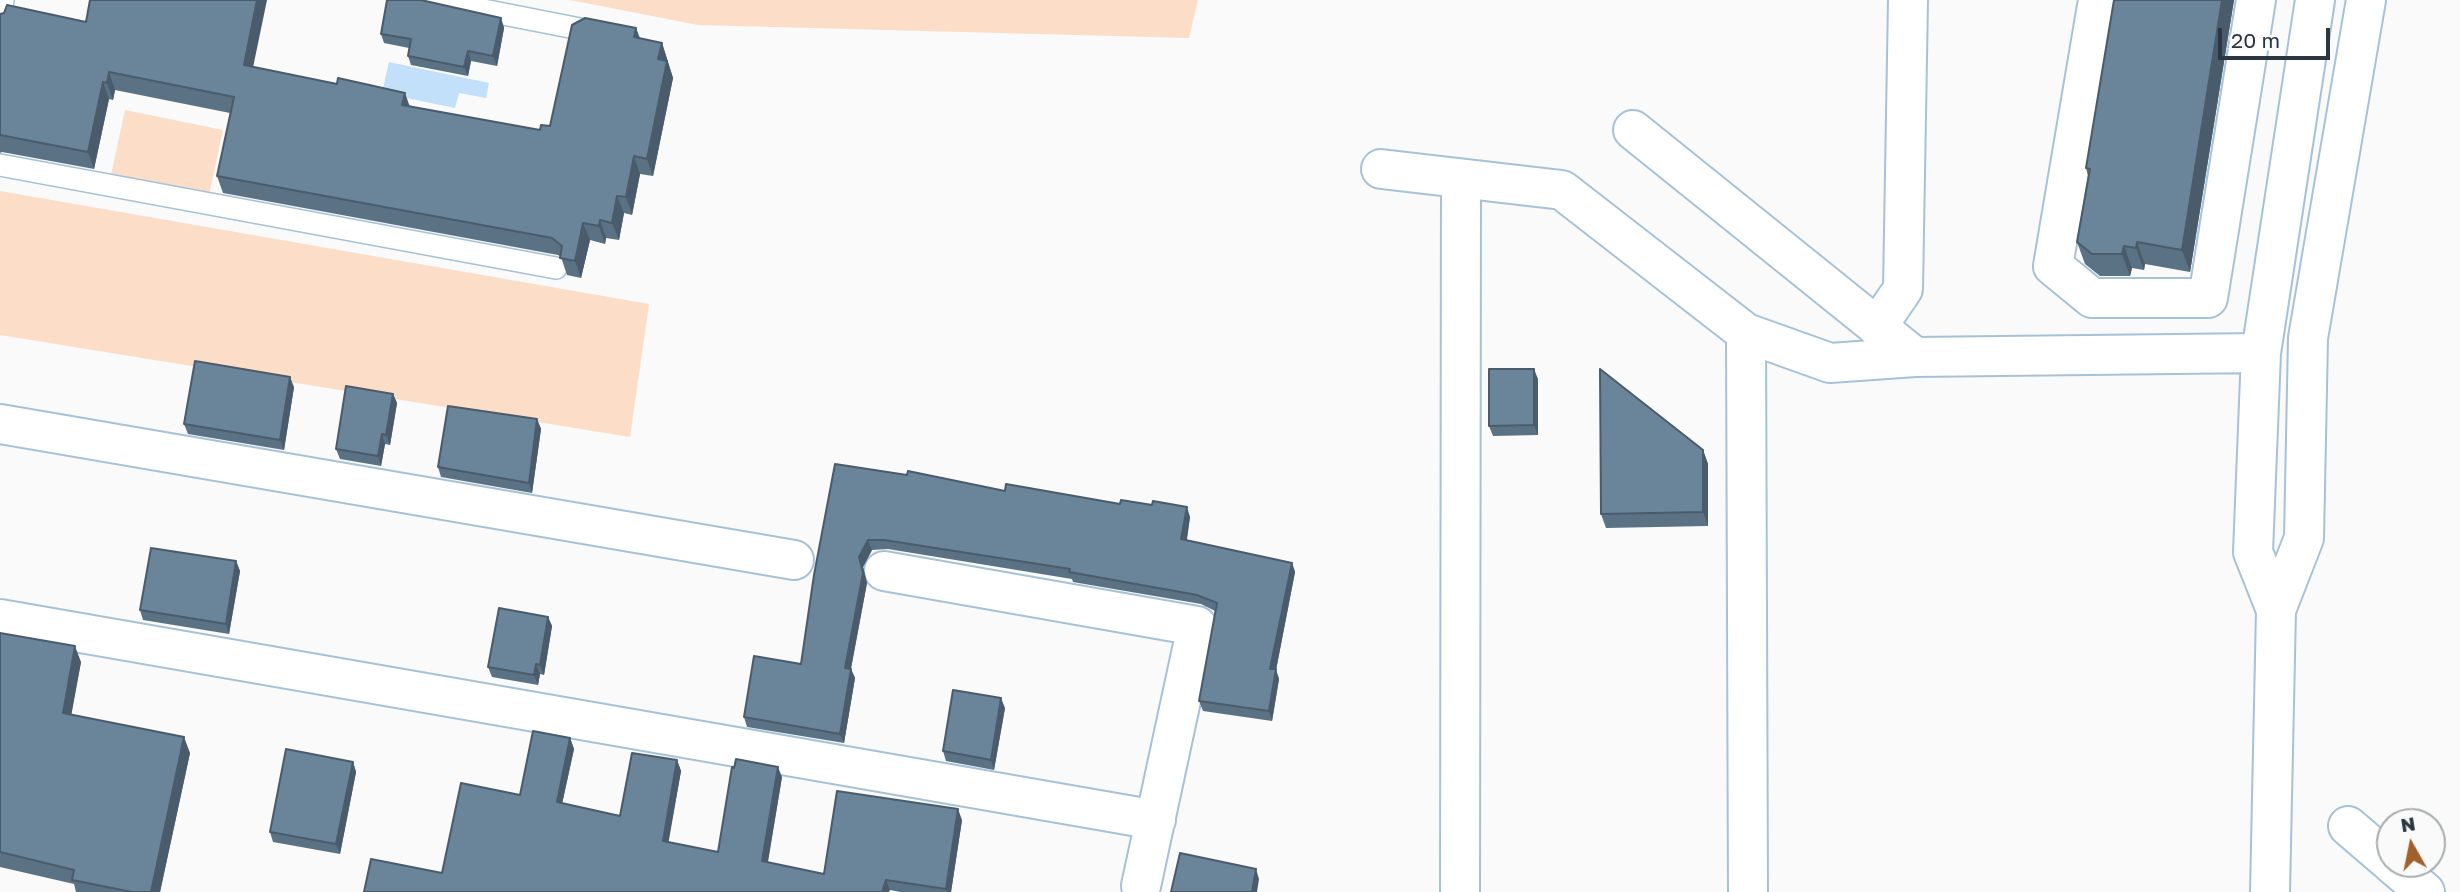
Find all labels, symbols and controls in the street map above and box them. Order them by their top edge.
scale bar [2222,14,2334,58]
text: 20 m [2231,27,2280,53]
north arrow [2376,808,2446,878]
text: N [2399,811,2417,836]

